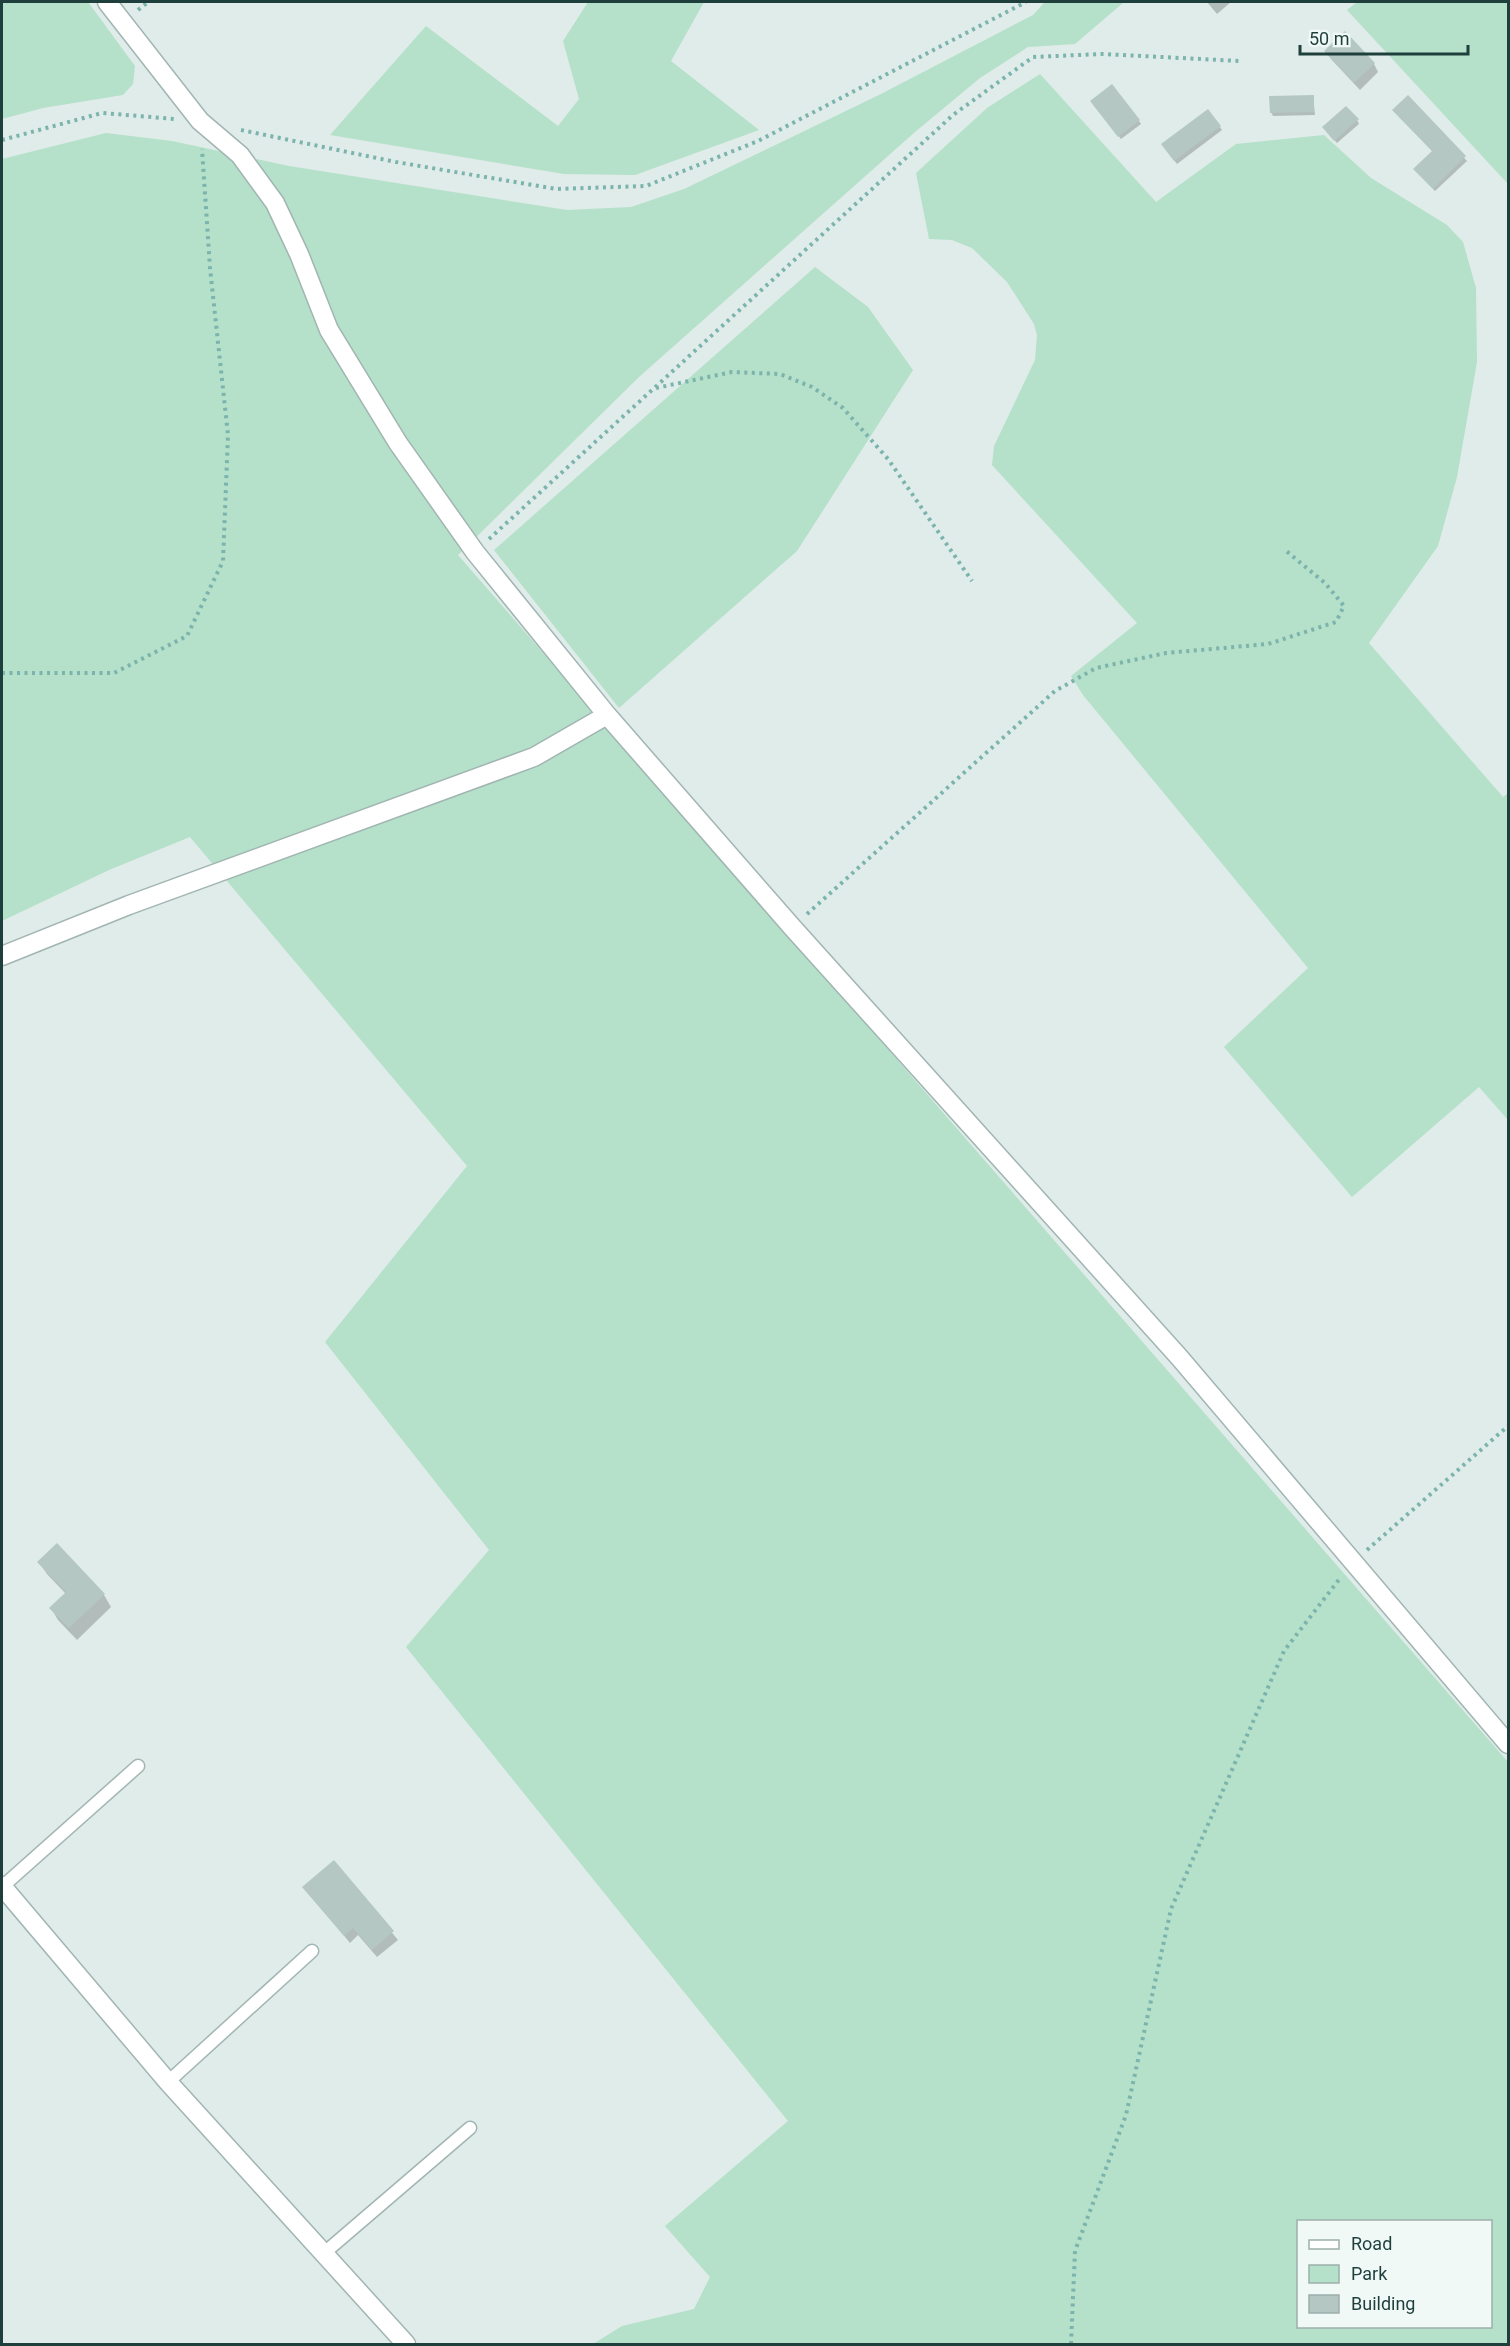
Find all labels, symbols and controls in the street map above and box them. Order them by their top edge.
scale bar [1300,18,1468,56]
text: 50 m [1309,28,1349,49]
legend [1297,2220,1492,2328]
text: Road [1351,2233,1392,2254]
text: Park [1351,2263,1388,2284]
text: Building [1351,2293,1415,2314]

